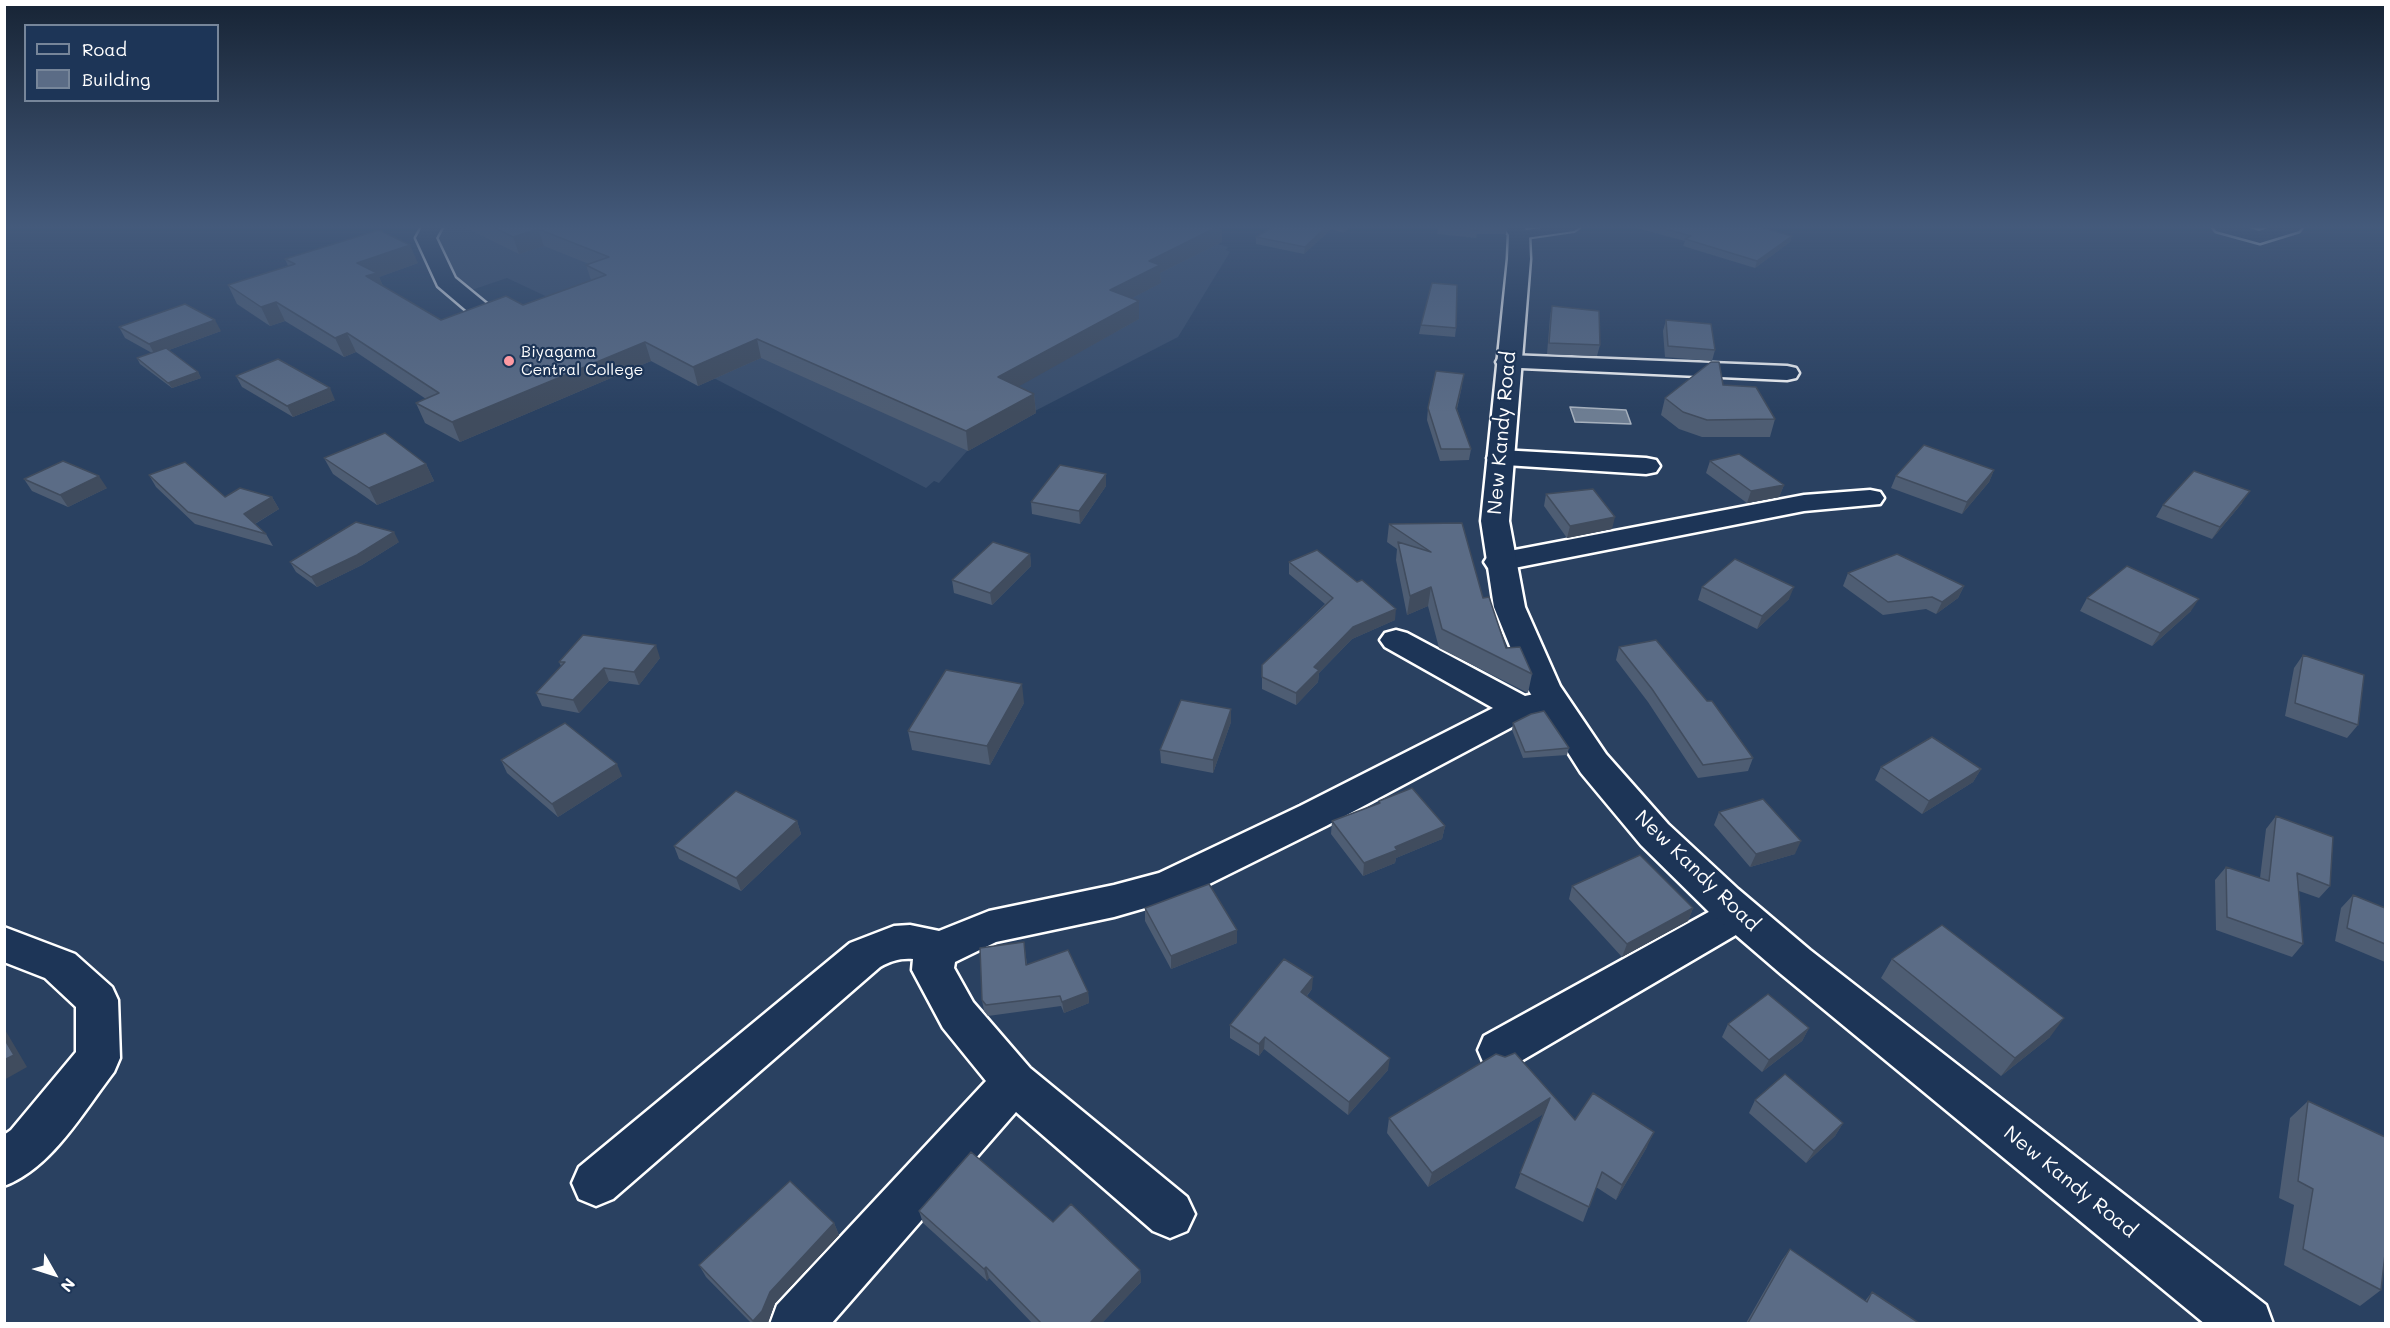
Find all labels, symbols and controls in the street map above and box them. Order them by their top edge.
legend [24,24,219,102]
text: Road [82,37,127,61]
text: Building [82,67,150,91]
place label: Biyagama Central College [521,342,643,380]
street label: New Kandy Road [1483,350,1521,516]
marker: Biyagama Central College [502,354,516,368]
street label: New Kandy Road [1630,805,1764,937]
street label: New Kandy Road [1999,1121,2141,1243]
north arrow [24,1244,84,1304]
text: N [56,1274,80,1297]

